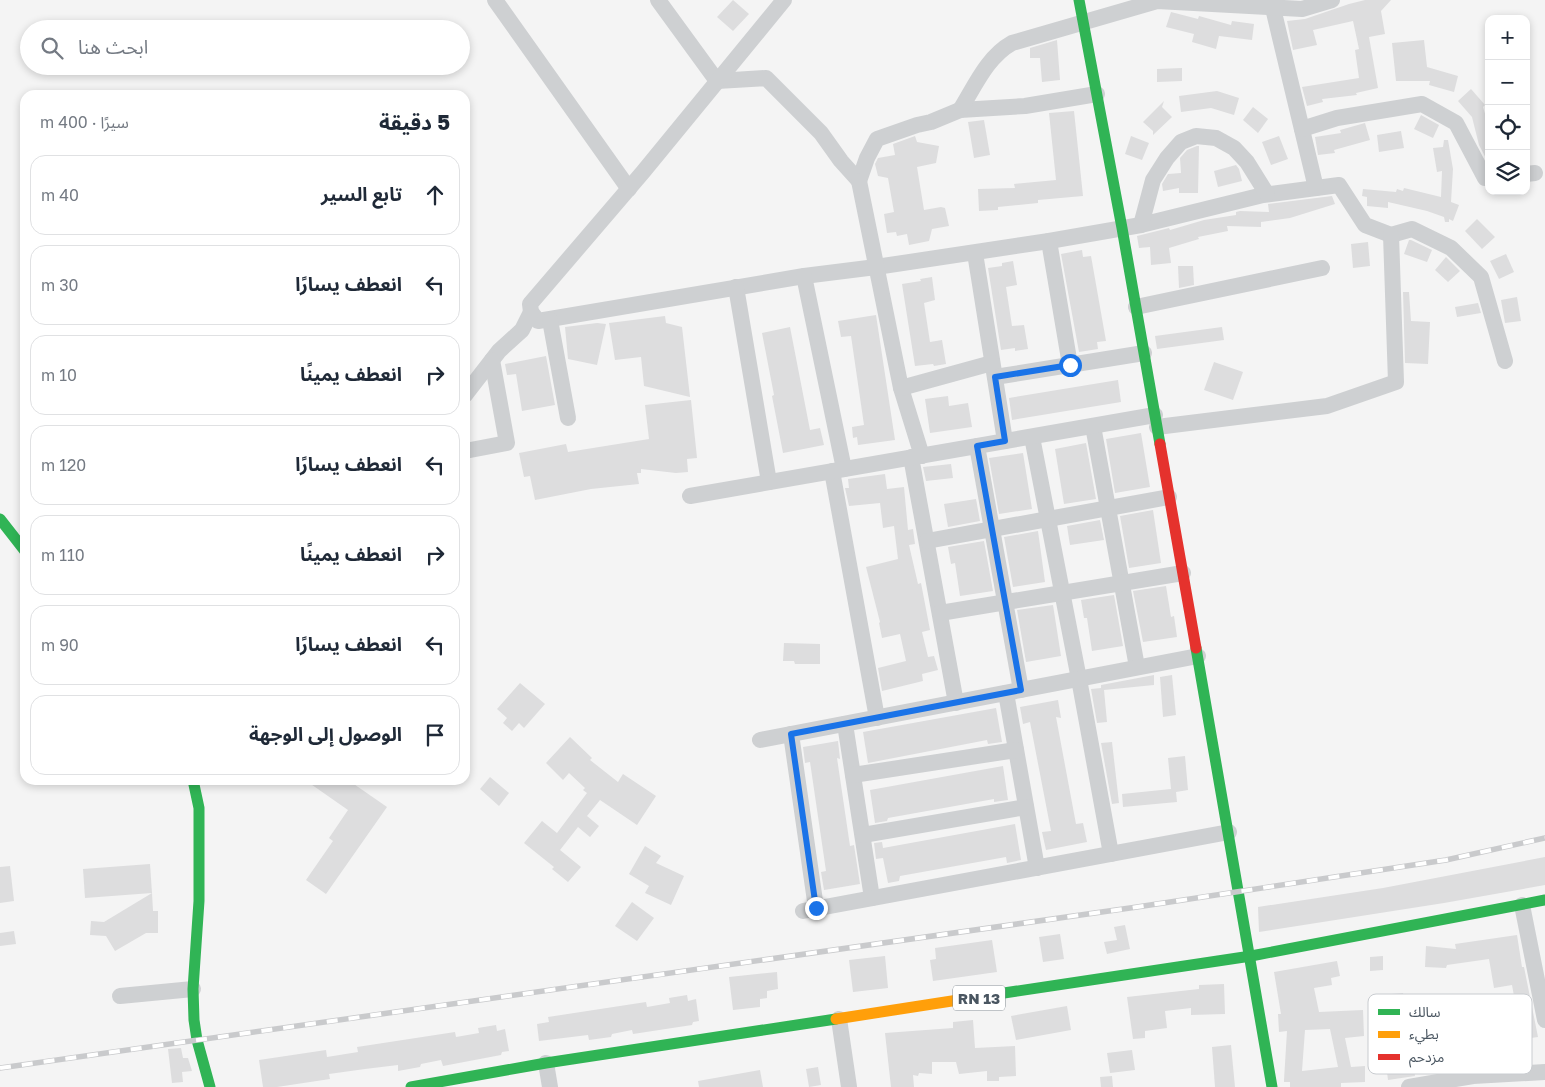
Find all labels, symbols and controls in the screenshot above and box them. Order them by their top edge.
map controls [1485,15,1530,195]
button: + [1485,15,1530,60]
search box [20,20,470,75]
icon: search [38,34,66,62]
text: ابحث هنا [78,35,148,58]
button: − [1485,60,1530,105]
button: locate [1485,105,1530,150]
text: 5 دقيقة [379,109,450,135]
text: سيرًا · 400 m [40,112,129,132]
button: layers [1485,150,1530,195]
icon: ahead [421,181,449,209]
text: تابع السير [321,182,402,205]
text: 40 m [41,185,79,205]
icon: left [421,271,449,299]
text: انعطف يسارًا [295,272,402,295]
text: 30 m [41,275,78,295]
route start [1059,354,1082,377]
icon: right [421,361,449,389]
text: انعطف يمينًا [300,362,402,385]
text: 10 m [41,365,77,385]
icon: left [421,451,449,479]
text: انعطف يسارًا [295,452,402,475]
text: 120 m [41,455,86,475]
icon: right [421,541,449,569]
text: انعطف يمينًا [300,542,402,565]
text: 110 m [41,545,85,565]
icon: left [421,631,449,659]
text: انعطف يسارًا [295,632,402,655]
text: 90 m [41,635,79,655]
icon: arrive [421,721,449,749]
text: الوصول إلى الوجهة [249,722,402,745]
route end [805,897,828,920]
road number: RN 13 [953,986,1005,1010]
legend [1368,994,1532,1074]
text: سالك [1409,1003,1441,1020]
text: بطيء [1409,1025,1439,1045]
text: مزدحم [1409,1048,1444,1068]

